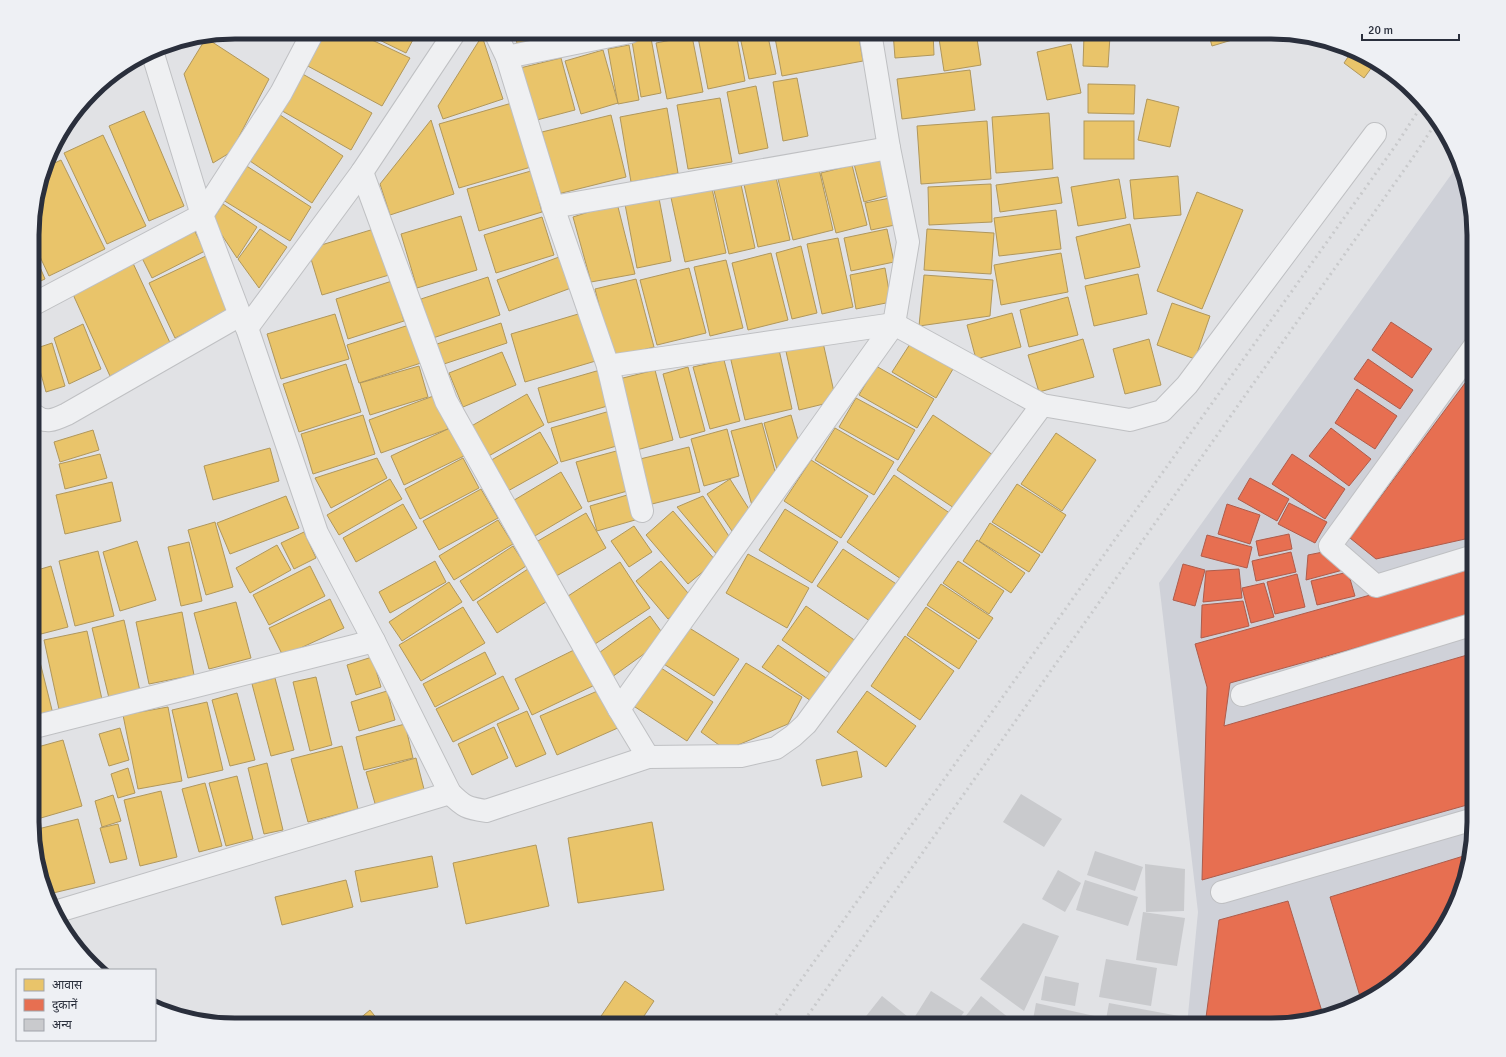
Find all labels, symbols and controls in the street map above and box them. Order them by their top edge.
scale bar [1362,16,1459,42]
text: 20 m [1368,23,1393,38]
legend [16,969,156,1041]
text: आवास [52,978,83,993]
text: दुकानें [52,998,78,1013]
text: अन्य [52,1018,73,1033]

